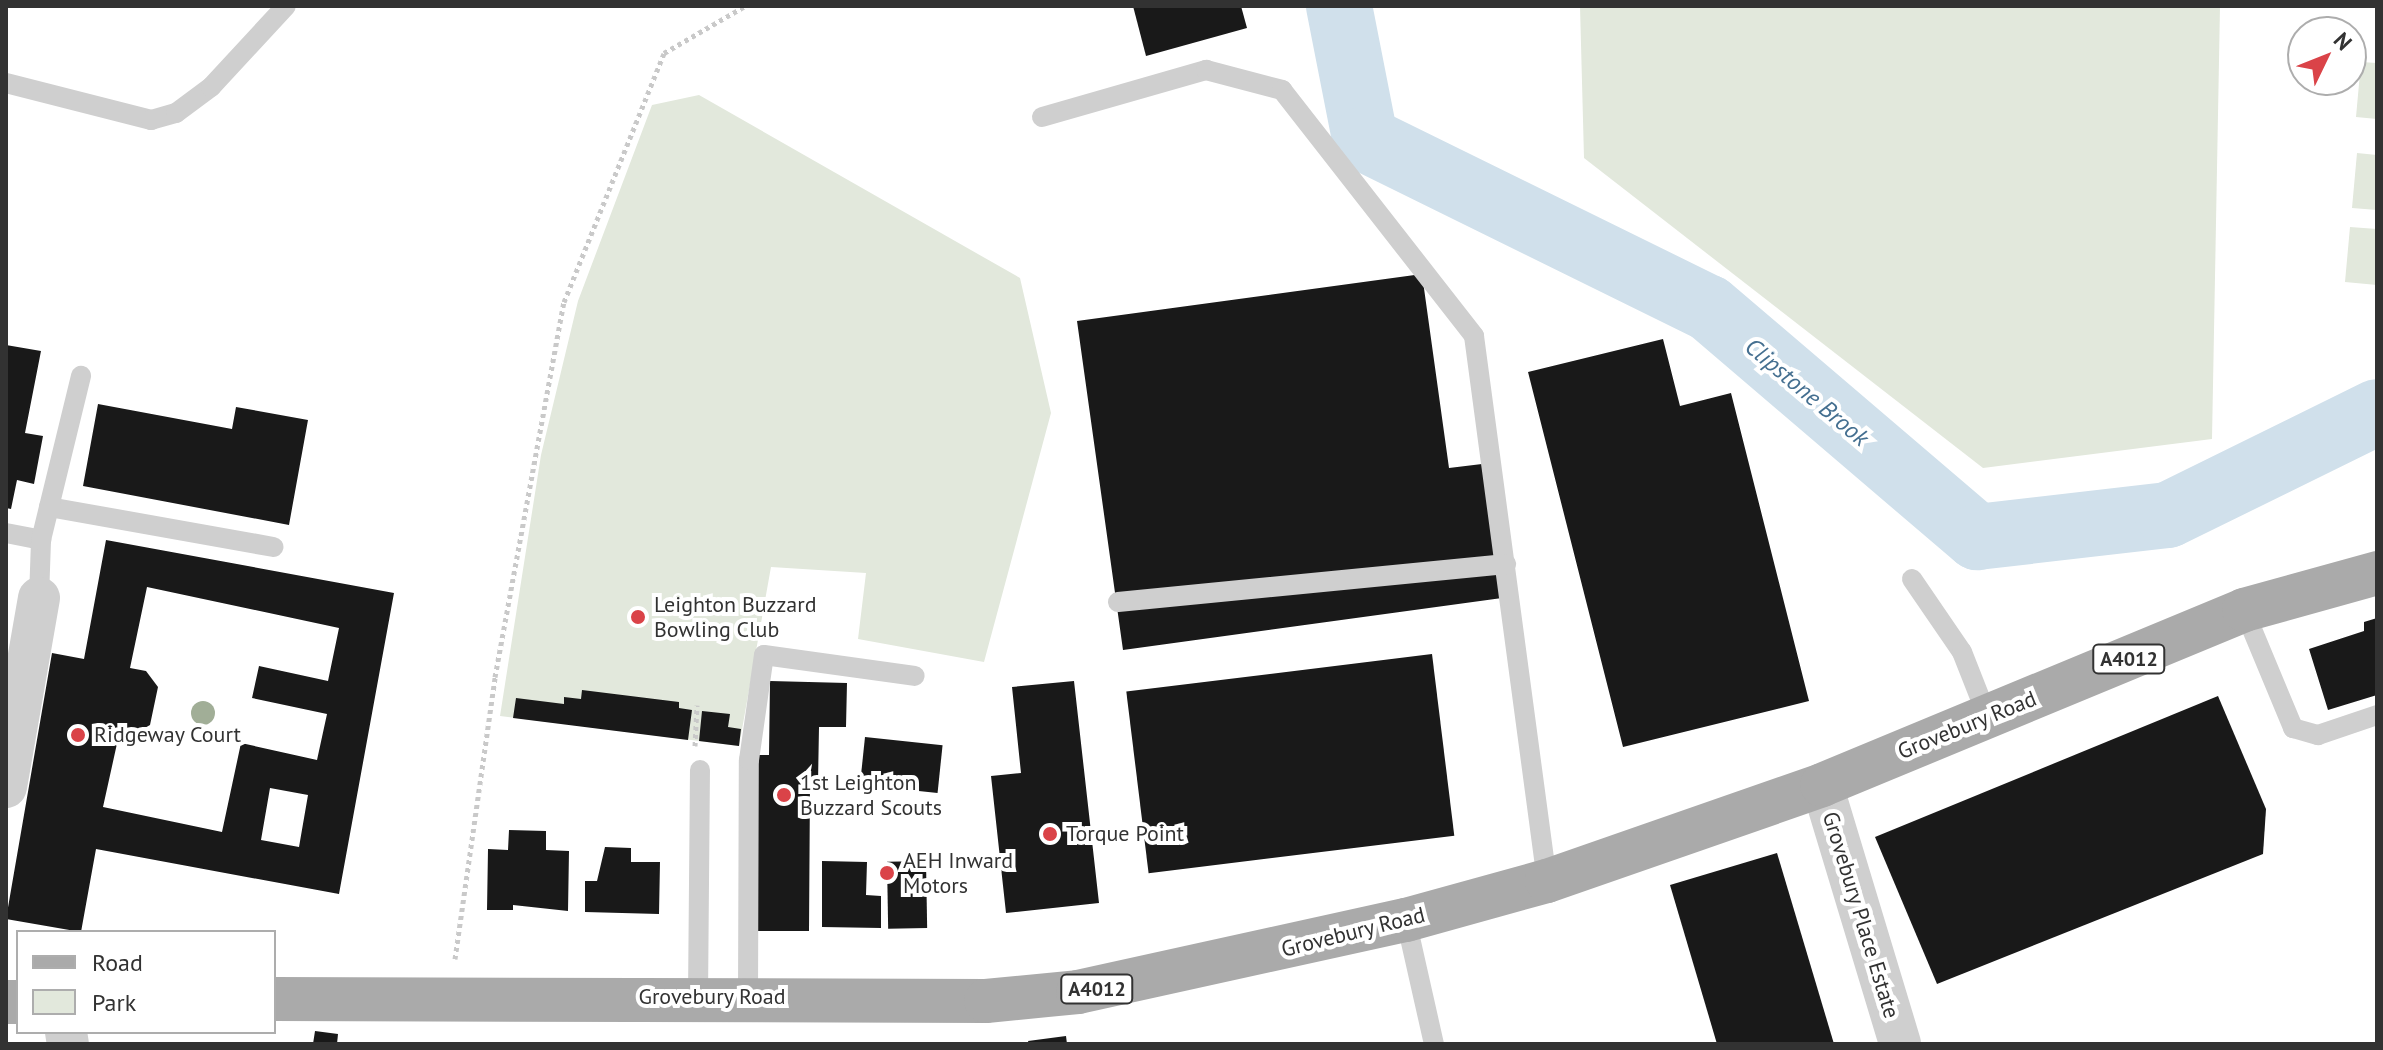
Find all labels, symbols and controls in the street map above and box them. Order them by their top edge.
north arrow [2287,16,2367,96]
text: N [2328,26,2358,56]
water label: Clipstone Brook [1739,332,1875,452]
place label: Leighton Buzzard Bowling Club [654,591,817,642]
marker: Leighton Buzzard Bowling Club [629,608,647,626]
road number: A4012 [2091,643,2167,675]
street label: Grovebury Road [1893,685,2041,765]
place label: Ridgeway Court [94,722,242,748]
marker: Ridgeway Court [69,726,87,744]
place label: 1st Leighton Buzzard Scouts [800,769,942,820]
marker: 1st Leighton Buzzard Scouts [775,786,793,804]
street label: Grovebury Place Estate [1817,808,1905,1022]
place label: Torque Point [1066,821,1184,847]
marker: Torque Point [1041,825,1059,843]
place label: AEH Inward Motors [903,847,1013,898]
marker: AEH Inward Motors [878,864,896,882]
street label: Grovebury Road [1278,901,1428,963]
legend [16,930,276,1034]
text: Road [92,947,143,978]
road number: A4012 [1059,973,1135,1005]
street label: Grovebury Road [638,984,786,1010]
text: Park [92,987,136,1018]

